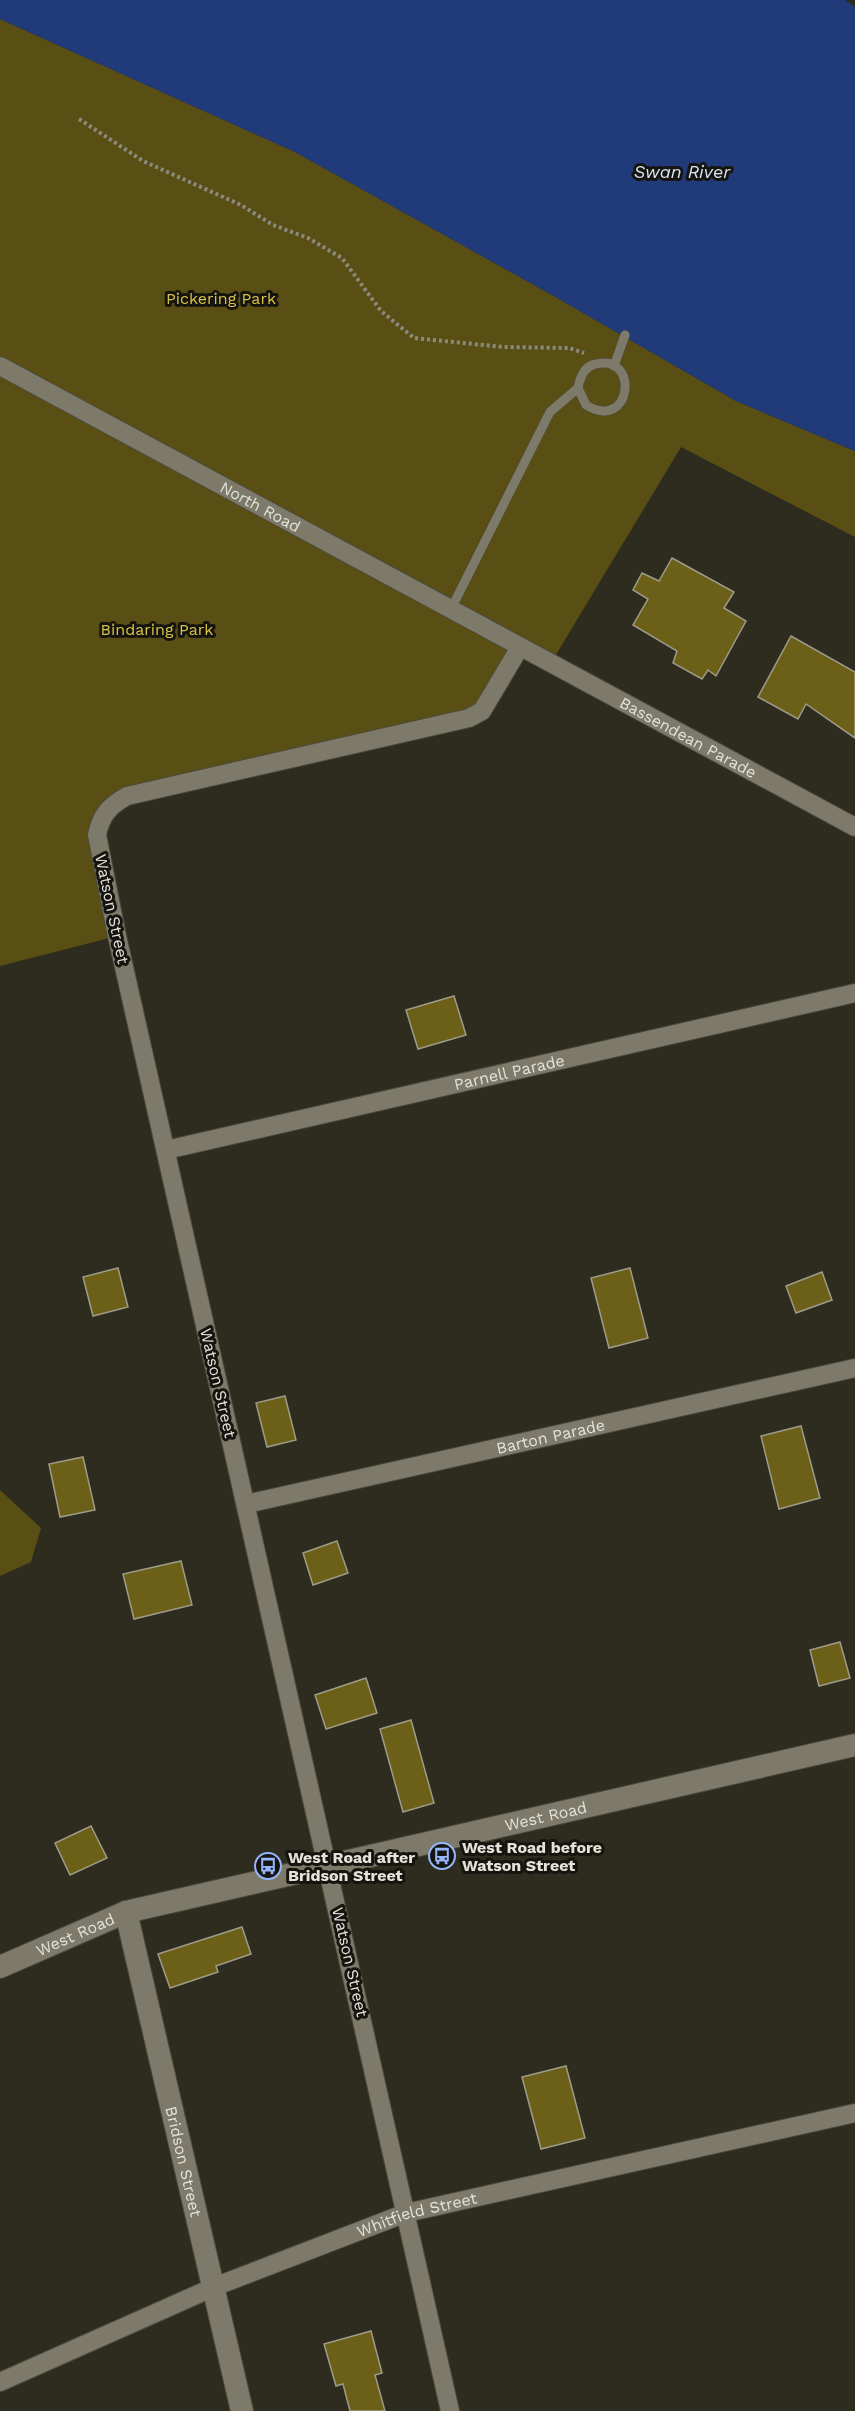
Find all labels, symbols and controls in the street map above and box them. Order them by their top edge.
water label: Swan River [634,161,731,182]
park label: Pickering Park [166,289,276,308]
street label: North Road [217,477,304,536]
park label: Bindaring Park [101,620,213,639]
street label: Bassendean Parade [617,693,760,782]
street label: Watson Street [91,852,133,966]
street label: Parnell Parade [452,1050,566,1094]
street label: Watson Street [196,1326,240,1440]
street label: Barton Parade [494,1415,607,1457]
street label: West Road [503,1797,589,1834]
place label: West Road before Watson Street [462,1838,602,1875]
bus stop icon: West Road before Watson Street [427,1841,457,1871]
place label: West Road after Bridson Street [288,1848,415,1885]
bus stop icon: West Road after Bridson Street [253,1851,283,1881]
street label: Watson Street [328,1905,372,2019]
street label: West Road [33,1909,117,1960]
street label: Bridson Street [162,2104,206,2219]
street label: Whitfield Street [354,2188,479,2241]

